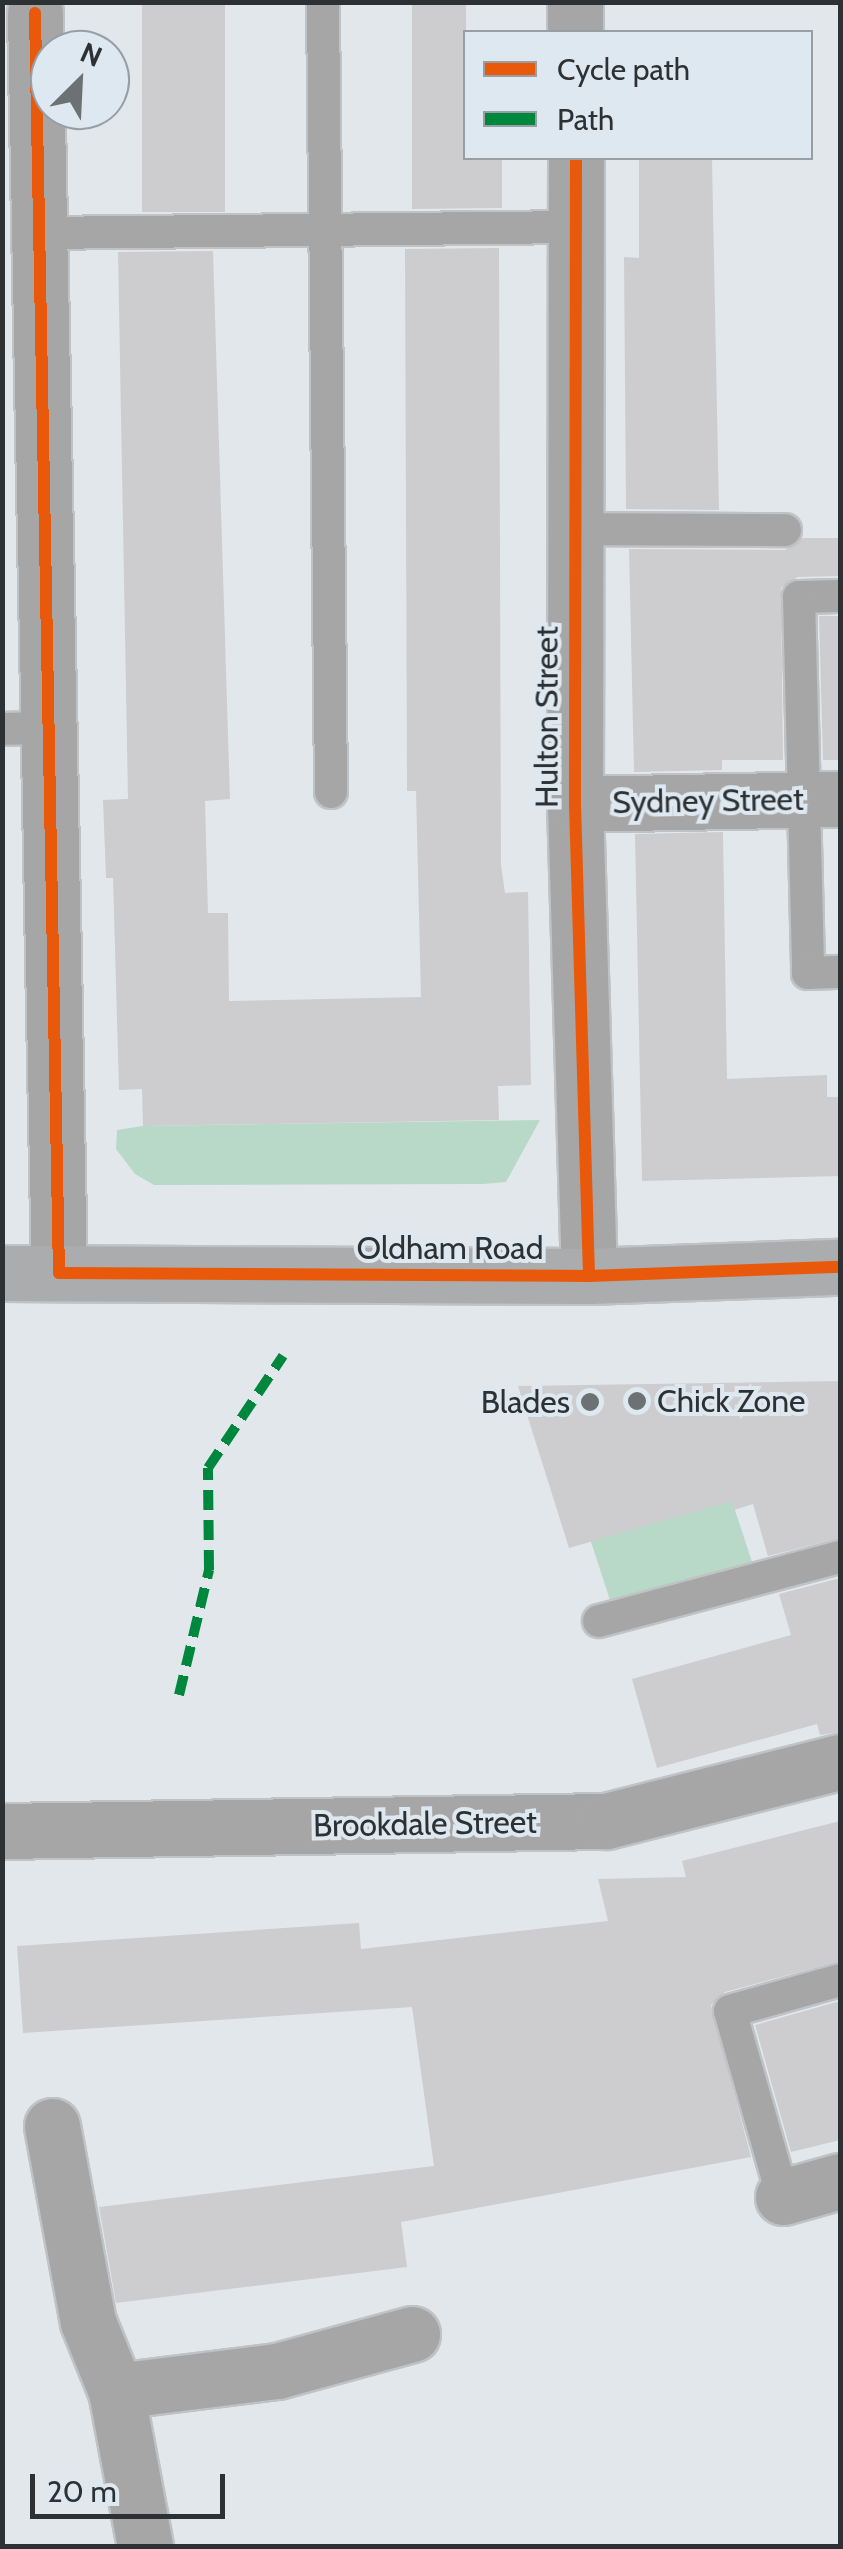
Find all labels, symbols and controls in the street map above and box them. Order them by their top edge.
north arrow [30,30,130,130]
legend [463,30,813,160]
text: N [75,35,107,74]
text: Cycle path [557,51,690,88]
text: Path [557,101,614,138]
street label: Hulton Street [528,626,566,808]
street label: Sydney Street [612,780,804,822]
street label: Oldham Road [357,1229,543,1267]
place label: Chick Zone [657,1382,805,1420]
place label: Blades [481,1383,570,1421]
marker: Chick Zone [626,1390,648,1412]
marker: Blades [579,1391,601,1413]
street label: Brookdale Street [313,1803,537,1845]
scale bar [35,2454,230,2516]
text: 20 m [47,2473,117,2510]

